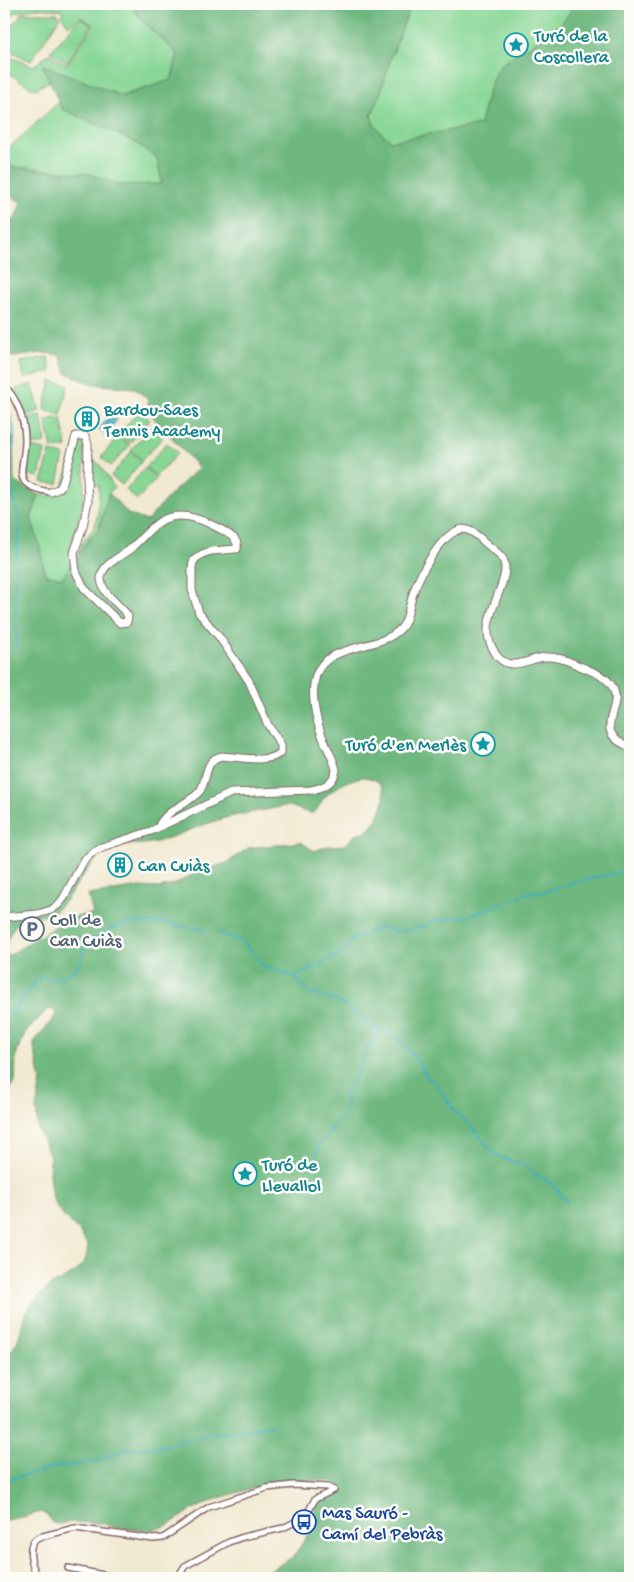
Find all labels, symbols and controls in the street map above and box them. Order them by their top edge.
place label: Turó de la Coscollera [533,27,610,69]
place icon: Turó de la Coscollera [503,32,529,58]
place label: Bardou-Saes Tennis Academy [103,401,220,443]
building icon: Bardou-Saes Tennis Academy [74,406,100,432]
place icon: Turó d'en Merlès [470,731,496,757]
place label: Turó d'en Merlès [344,736,467,757]
building icon: Can Cuiàs [107,852,133,878]
place label: Can Cuiàs [138,857,211,878]
place label: Coll de Can Cuiàs [50,911,123,953]
parking icon: Coll de Can Cuiàs [19,916,45,942]
place label: Turó de Llevallol [261,1156,321,1198]
place icon: Turó de Llevallol [232,1161,258,1187]
place label: Mas Sauró - Camí del Pebràs [322,1504,444,1546]
bus stop icon: Mas Sauró - Camí del Pebràs [291,1509,317,1535]

